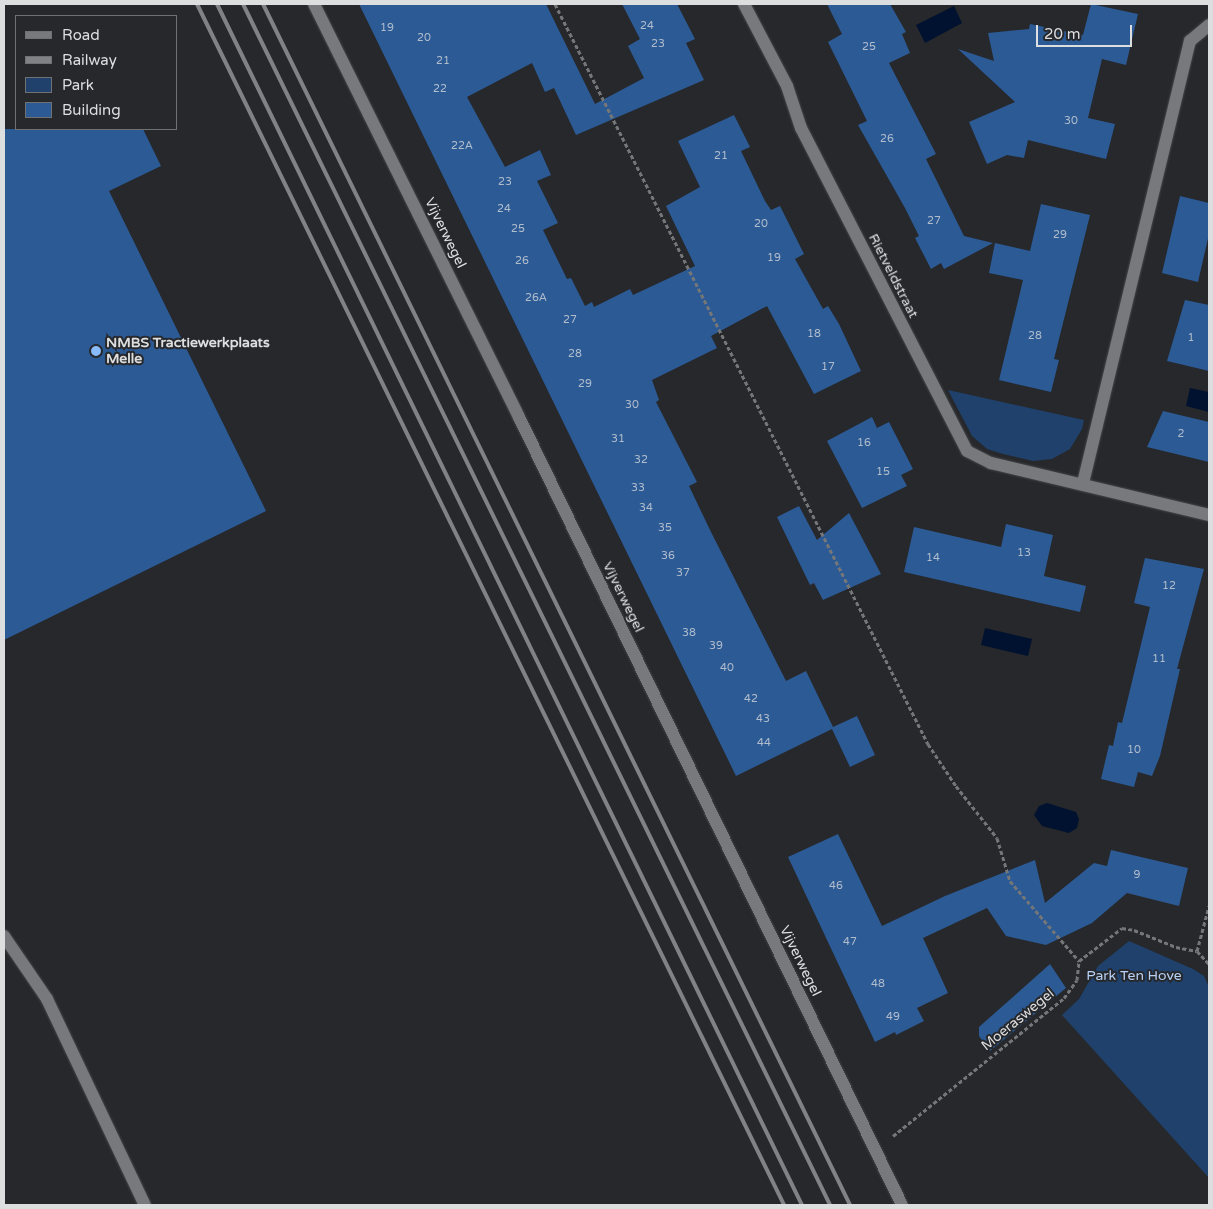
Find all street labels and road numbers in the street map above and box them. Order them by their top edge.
street label: Vijverwegel [421,195,469,271]
street label: Rietveldstraat [865,231,921,321]
street label: Vijverwegel [599,559,647,635]
street label: Vijverwegel [776,923,824,999]
street label: Moeraswegel [978,986,1058,1054]

